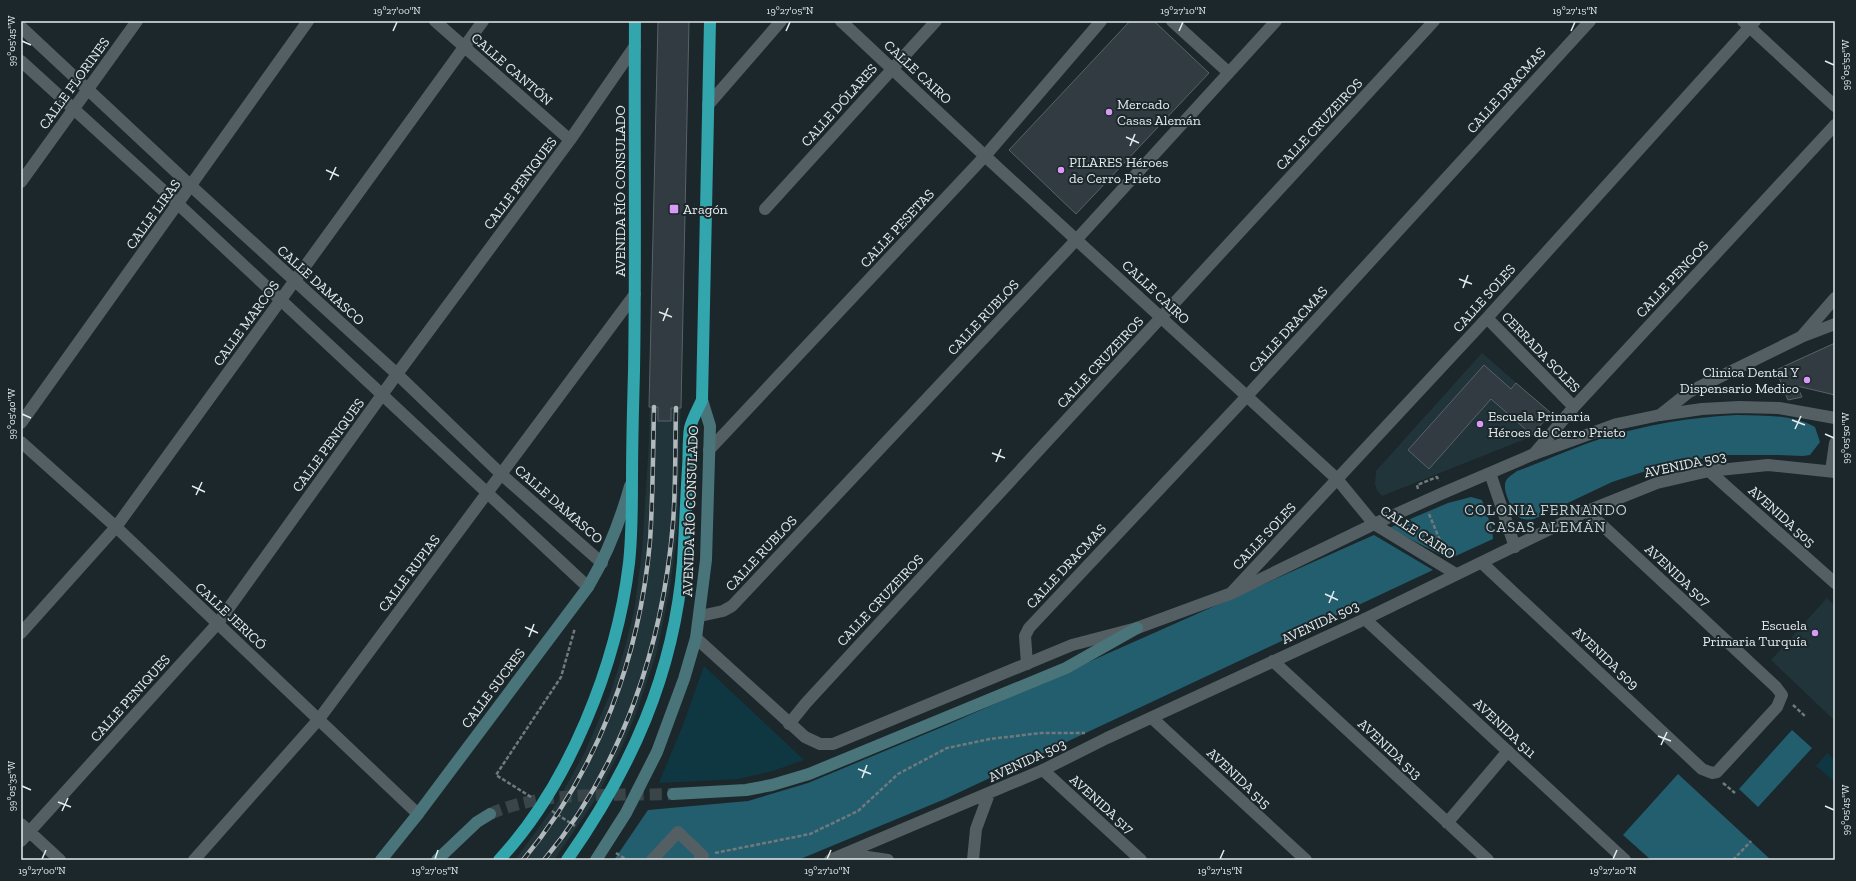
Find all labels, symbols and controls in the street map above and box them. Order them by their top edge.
text: 19°27'00"N [373,5,421,17]
text: 19°27'05"N [767,5,814,17]
text: 19°27'10"N [1160,5,1206,17]
text: 19°27'15"N [1553,5,1598,17]
text: 99°05'45"W [6,15,18,66]
street label: CALLE CANTÓN [468,29,556,109]
street label: CALLE FLORINES [35,34,113,133]
street label: CALLE CAIRO [880,37,955,108]
text: 99°05'55"W [1840,39,1852,90]
street label: CALLE DRACMAS [1463,44,1549,137]
street label: CALLE DÓLARES [798,60,881,150]
street label: CALLE CRUZEIROS [1272,75,1366,174]
place label: Mercado Casas Alemán [1117,96,1201,129]
street label: AVENIDA RÍO CONSULADO [612,105,629,277]
marker: Mercado Casas Alemán [1104,107,1114,117]
street label: CALLE PENIQUES [480,134,561,233]
place label: PILARES Héroes de Cerro Prieto [1069,154,1168,187]
marker: PILARES Héroes de Cerro Prieto [1056,165,1066,175]
street label: CALLE LIRAS [122,176,184,253]
street label: CALLE PESETAS [857,186,938,271]
place label: Aragón [683,201,728,218]
marker: Aragón [668,203,680,215]
street label: CALLE PENGOS [1633,238,1712,321]
street label: CALLE DAMASCO [274,242,368,329]
street label: CALLE CAIRO [1118,257,1193,328]
street label: CALLE SOLES [1449,261,1519,336]
street label: CALLE RUBLOS [944,276,1023,359]
street label: CALLE MARCOS [210,277,283,369]
street label: CALLE DRACMAS [1245,283,1331,376]
street label: CERRADA SOLES [1498,308,1583,396]
street label: CALLE CRUZEIROS [1053,313,1147,412]
place label: Clinica Dental Y Dispensario Medico [1680,364,1799,397]
marker: Clinica Dental Y Dispensario Medico [1802,375,1812,385]
text: 99°05'40"W [6,388,18,440]
street label: CALLE PENIQUES [289,395,368,495]
place label: Escuela Primaria Héroes de Cerro Prieto [1488,408,1626,441]
text: 99°05'50"W [1840,412,1852,464]
marker: Escuela Primaria Héroes de Cerro Prieto [1475,419,1485,429]
street label: AVENIDA RÍO CONSULADO [679,425,702,597]
street label: AVENIDA 503 [1642,447,1728,481]
street label: CALLE DAMASCO [511,461,606,547]
street label: AVENIDA 505 [1745,482,1819,551]
street label: CALLE SOLES [1229,499,1300,573]
district label: COLONIA FERNANDO CASAS ALEMÁN [1464,501,1628,536]
street label: CALLE CAIRO [1377,502,1458,563]
street label: CALLE RUBLOS [722,512,801,595]
street label: CALLE DRACMAS [1023,520,1110,612]
street label: CALLE RUPIAS [375,531,444,615]
street label: AVENIDA 507 [1641,541,1714,610]
street label: CALLE CRUZEIROS [833,551,927,650]
street label: CALLE JERICÓ [191,579,270,654]
street label: AVENIDA 503 [1279,597,1362,648]
place label: Escuela Primaria Turquía [1702,617,1807,650]
street label: AVENIDA 509 [1569,623,1642,693]
marker: Escuela Primaria Turquía [1810,628,1820,638]
street label: CALLE SUCRES [458,645,529,732]
street label: CALLE PENIQUES [87,651,174,745]
street label: AVENIDA 511 [1470,695,1540,762]
street label: AVENIDA 513 [1354,716,1425,783]
street label: AVENIDA 503 [986,735,1069,786]
street label: AVENIDA 515 [1203,744,1274,812]
text: 99°05'35"W [6,760,18,811]
street label: AVENIDA 517 [1066,771,1138,838]
text: 99°05'45"W [1840,784,1852,835]
text: 19°27'00"N [18,865,66,877]
text: 19°27'05"N [412,865,459,877]
text: 19°27'10"N [804,865,850,877]
text: 19°27'15"N [1198,865,1243,877]
text: 19°27'20"N [1590,865,1637,877]

